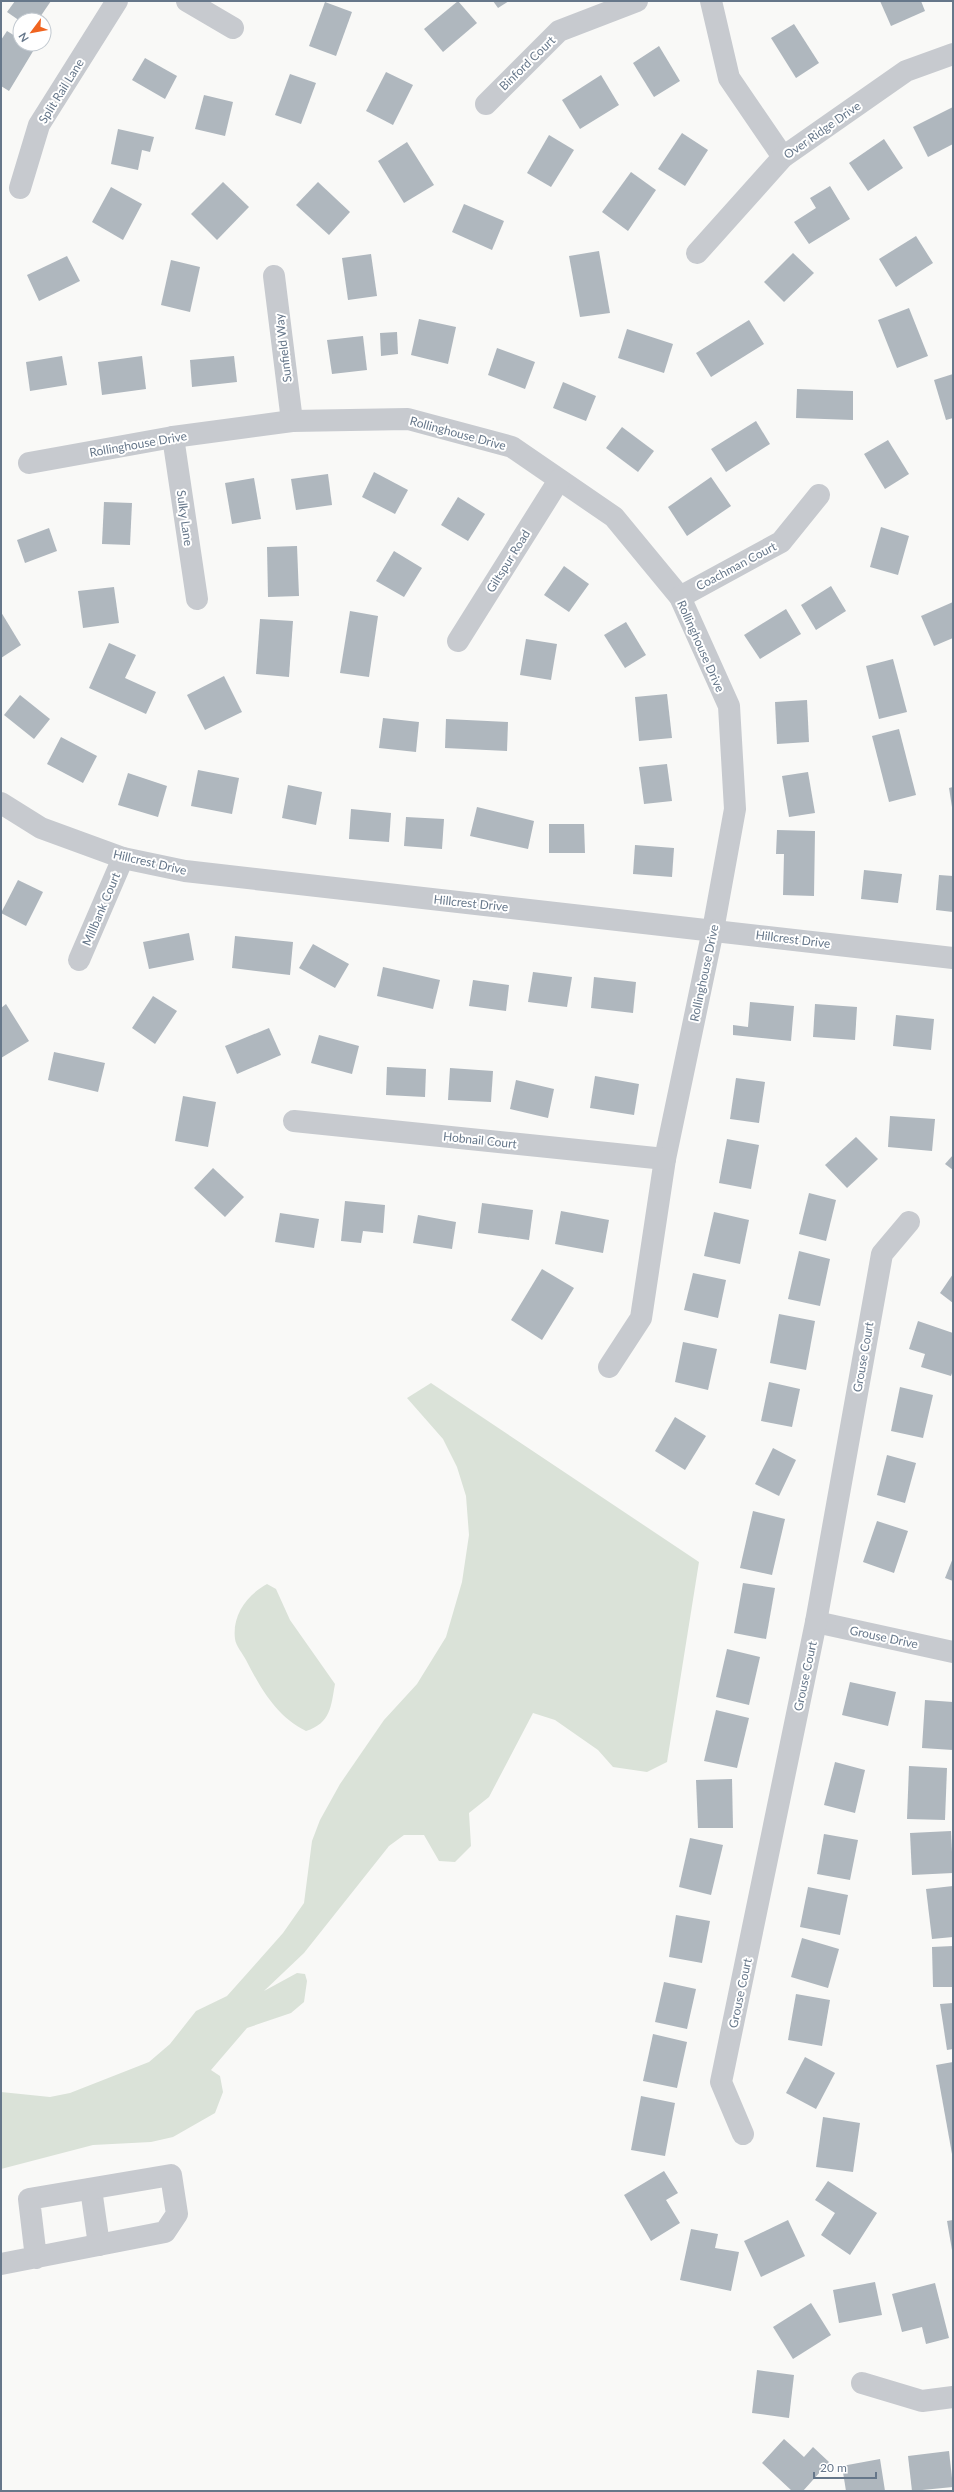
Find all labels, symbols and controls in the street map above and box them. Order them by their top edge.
north arrow [12,12,52,52]
text: N [15,31,31,45]
street label: Binford Court [496,32,559,93]
street label: Split Rail Lane [35,56,87,126]
street label: Over Ridge Drive [781,98,863,162]
street label: Sunfield Way [271,312,295,383]
street label: Rollinghouse Drive [408,413,508,453]
street label: Rollinghouse Drive [88,428,188,460]
street label: Sulky Lane [174,489,196,547]
street label: Giltspur Road [483,527,533,595]
street label: Coachman Court [693,538,779,593]
street label: Rollinghouse Drive [674,598,728,694]
street label: Hillcrest Drive [112,846,188,878]
street label: Millbank Court [79,869,123,948]
street label: Hillcrest Drive [433,892,509,914]
street label: Rollinghouse Drive [686,923,722,1023]
street label: Hillcrest Drive [755,927,831,951]
street label: Hobnail Court [442,1129,518,1151]
street label: Grouse Court [849,1320,877,1393]
street label: Grouse Drive [848,1622,920,1652]
street label: Grouse Court [790,1639,820,1712]
street label: Grouse Court [725,1956,755,2029]
scale bar [814,2454,876,2480]
text: 20 m [820,2460,847,2475]

